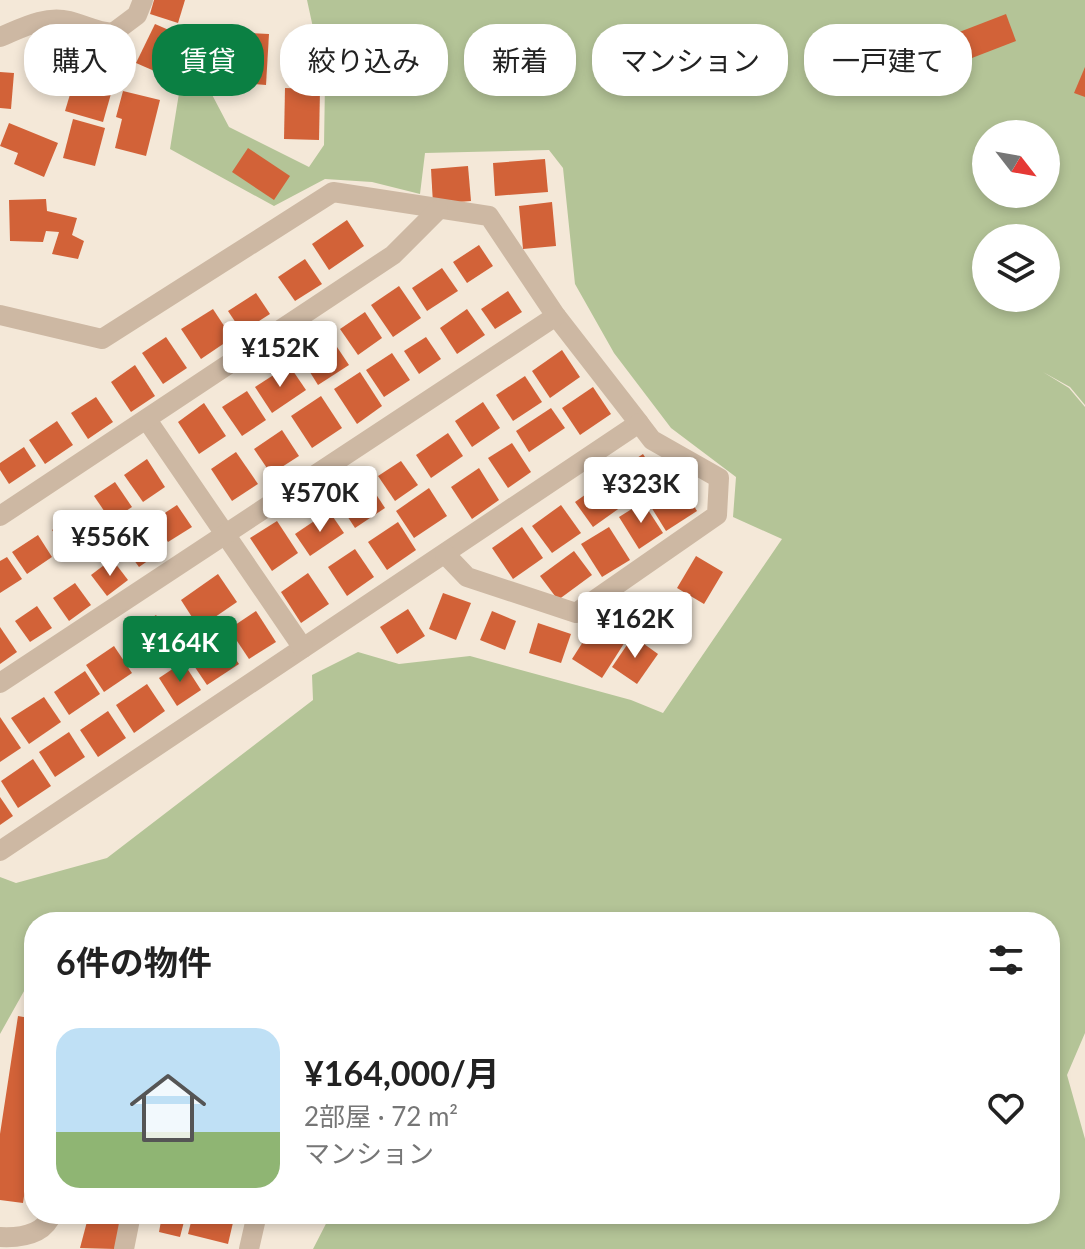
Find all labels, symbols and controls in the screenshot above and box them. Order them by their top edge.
chip: 購入 [24,24,136,96]
chip: 賃貸 [152,24,264,96]
chip: 絞り込み [280,24,448,96]
chip: 新着 [464,24,576,96]
chip: マンション [592,24,788,96]
chip: 一戸建て [804,24,972,96]
north arrow [972,120,1060,208]
map controls [972,120,1060,312]
button: layers [972,224,1060,312]
pin: ¥152K [224,321,336,389]
text: ¥152K [241,331,319,363]
pin: ¥323K [585,457,697,525]
pin: ¥570K [264,466,376,534]
text: ¥323K [602,467,680,499]
text: ¥570K [281,476,359,508]
pin: ¥556K [54,510,166,578]
text: ¥556K [71,520,149,552]
pin: ¥162K [579,592,691,660]
text: ¥162K [596,602,674,634]
pin: ¥164K [124,616,236,684]
text: ¥164K [141,626,219,658]
icon: filters [984,938,1028,982]
text: 6件の物件 [56,941,212,982]
text: ¥164,000/月 [304,1052,500,1093]
icon: home [120,1060,216,1156]
icon: heart [984,1086,1028,1130]
text: 2部屋 · 72 m² [304,1100,458,1132]
text: マンション [304,1137,434,1169]

